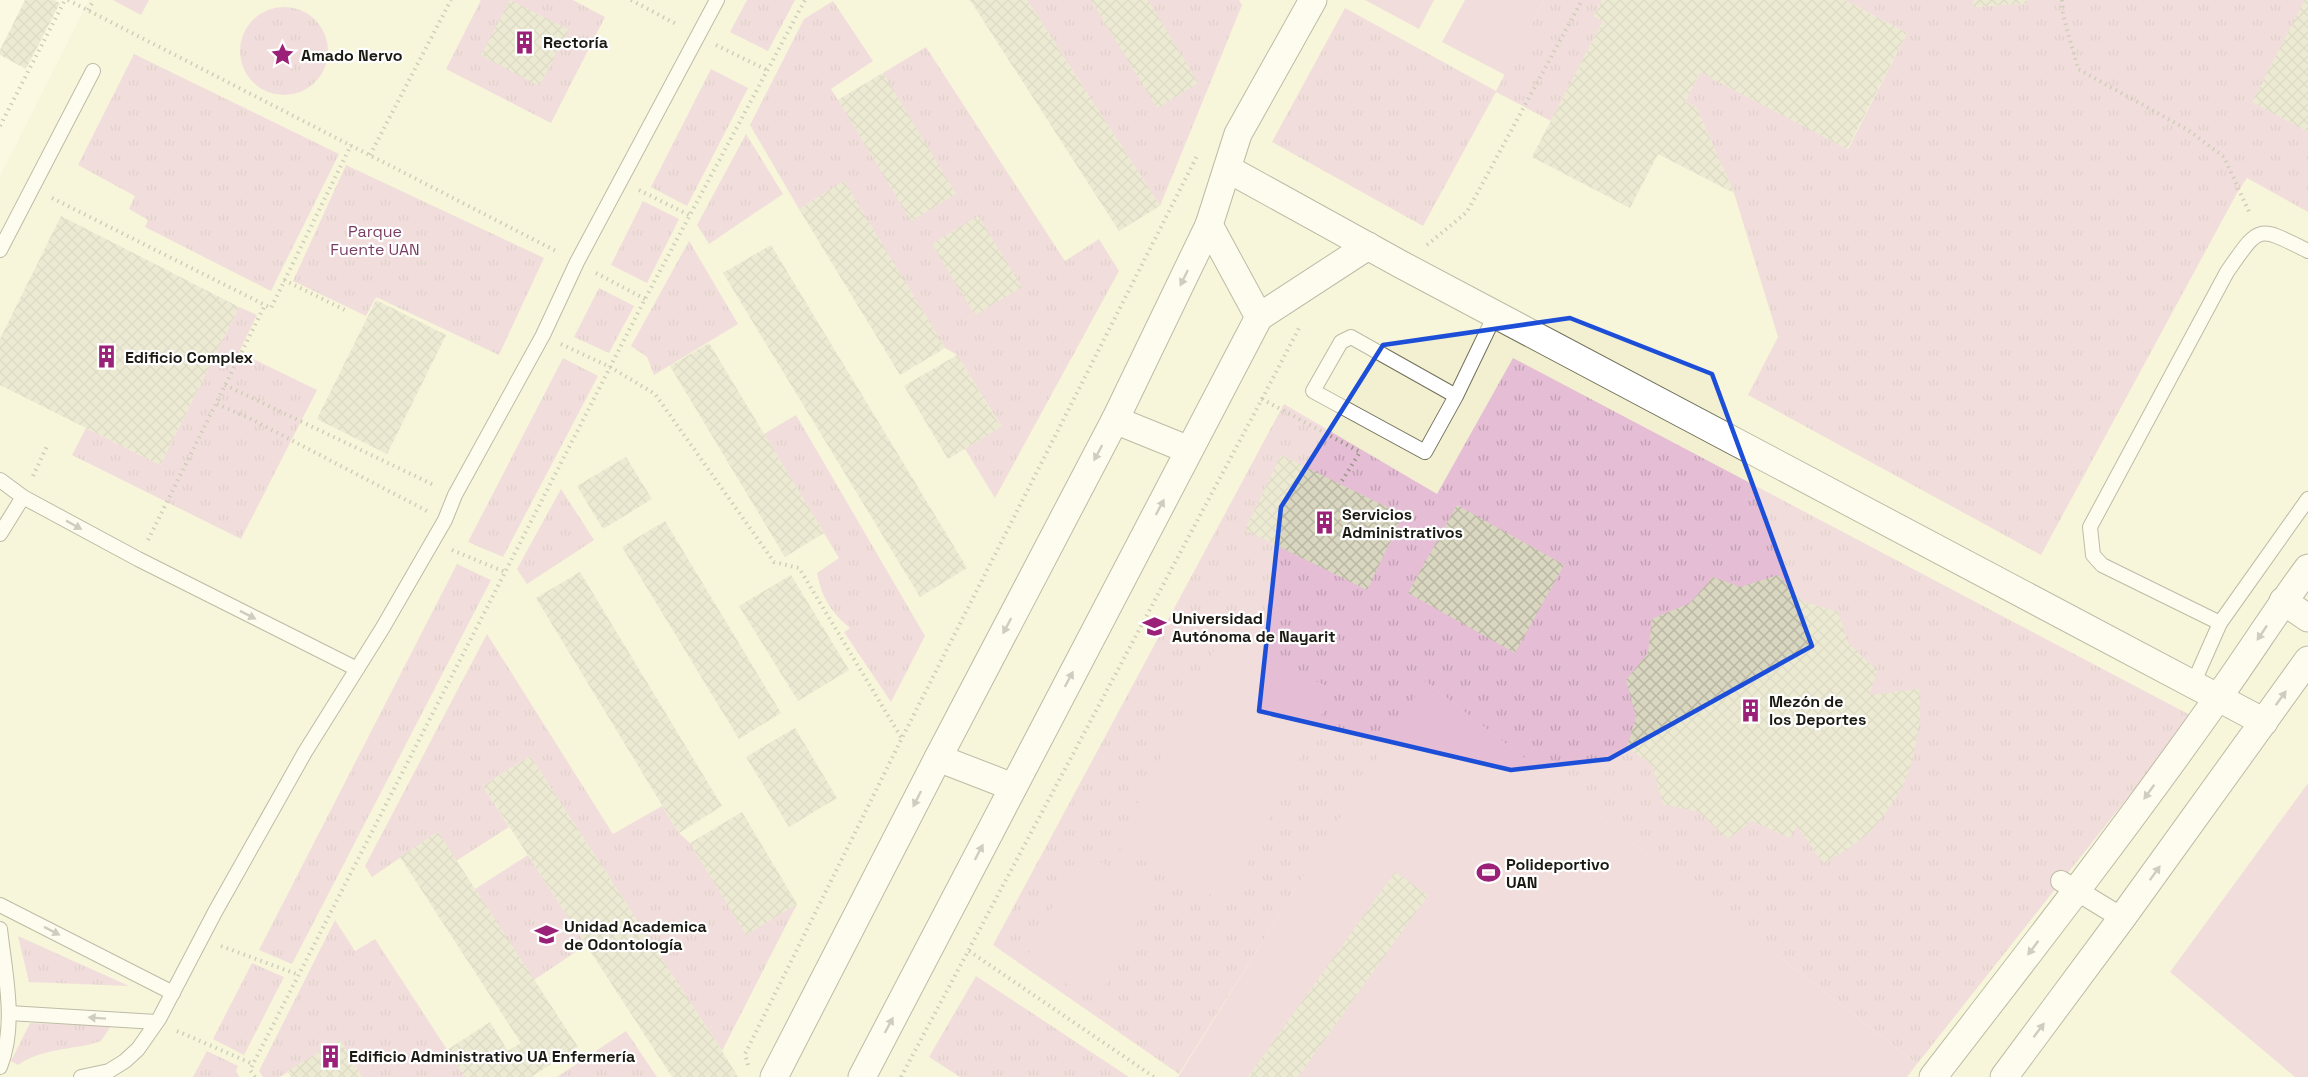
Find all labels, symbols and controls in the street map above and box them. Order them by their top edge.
building icon: Rectoría [512,29,538,55]
place label: Rectoría [543,32,608,53]
place icon: Amado Nervo [270,42,296,68]
place label: Amado Nervo [301,45,403,66]
park label: Parque Fuente UAN [330,221,420,260]
one-way arrow [1179,270,1188,287]
building icon: Edificio Complex [94,344,120,370]
place label: Edificio Complex [125,347,254,368]
one-way arrow [1093,445,1103,462]
one-way arrow [1155,498,1164,515]
place label: Servicios Administrativos [1342,504,1463,543]
building icon: Servicios Administrativos [1311,510,1337,536]
one-way arrow [66,520,83,530]
place label: Universidad Autónoma de Nayarit [1172,608,1336,647]
one-way arrow [239,610,256,619]
school or university icon: Universidad Autónoma de Nayarit [1141,614,1167,640]
one-way arrow [1002,617,1012,634]
one-way arrow [2257,625,2268,641]
one-way arrow [1064,671,1074,688]
one-way arrow [2275,690,2287,706]
place label: Mezón de los Deportes [1769,691,1866,730]
building icon: Mezón de los Deportes [1738,697,1764,723]
one-way arrow [2143,783,2155,799]
one-way arrow [912,790,922,807]
one-way arrow [974,844,984,861]
place label: Polideportivo UAN [1506,854,1610,893]
sports icon: Polideportivo UAN [1475,860,1501,886]
one-way arrow [2149,865,2160,881]
place label: Unidad Academica de Odontología [564,916,707,955]
school or university icon: Unidad Academica de Odontología [533,922,559,948]
one-way arrow [44,926,61,936]
one-way arrow [2027,941,2039,956]
one-way arrow [88,1014,107,1023]
one-way arrow [884,1016,894,1033]
one-way arrow [2033,1022,2045,1038]
building icon: Edificio Administrativo UA Enfermería [318,1043,344,1069]
place label: Edificio Administrativo UA Enfermería [349,1046,635,1067]

